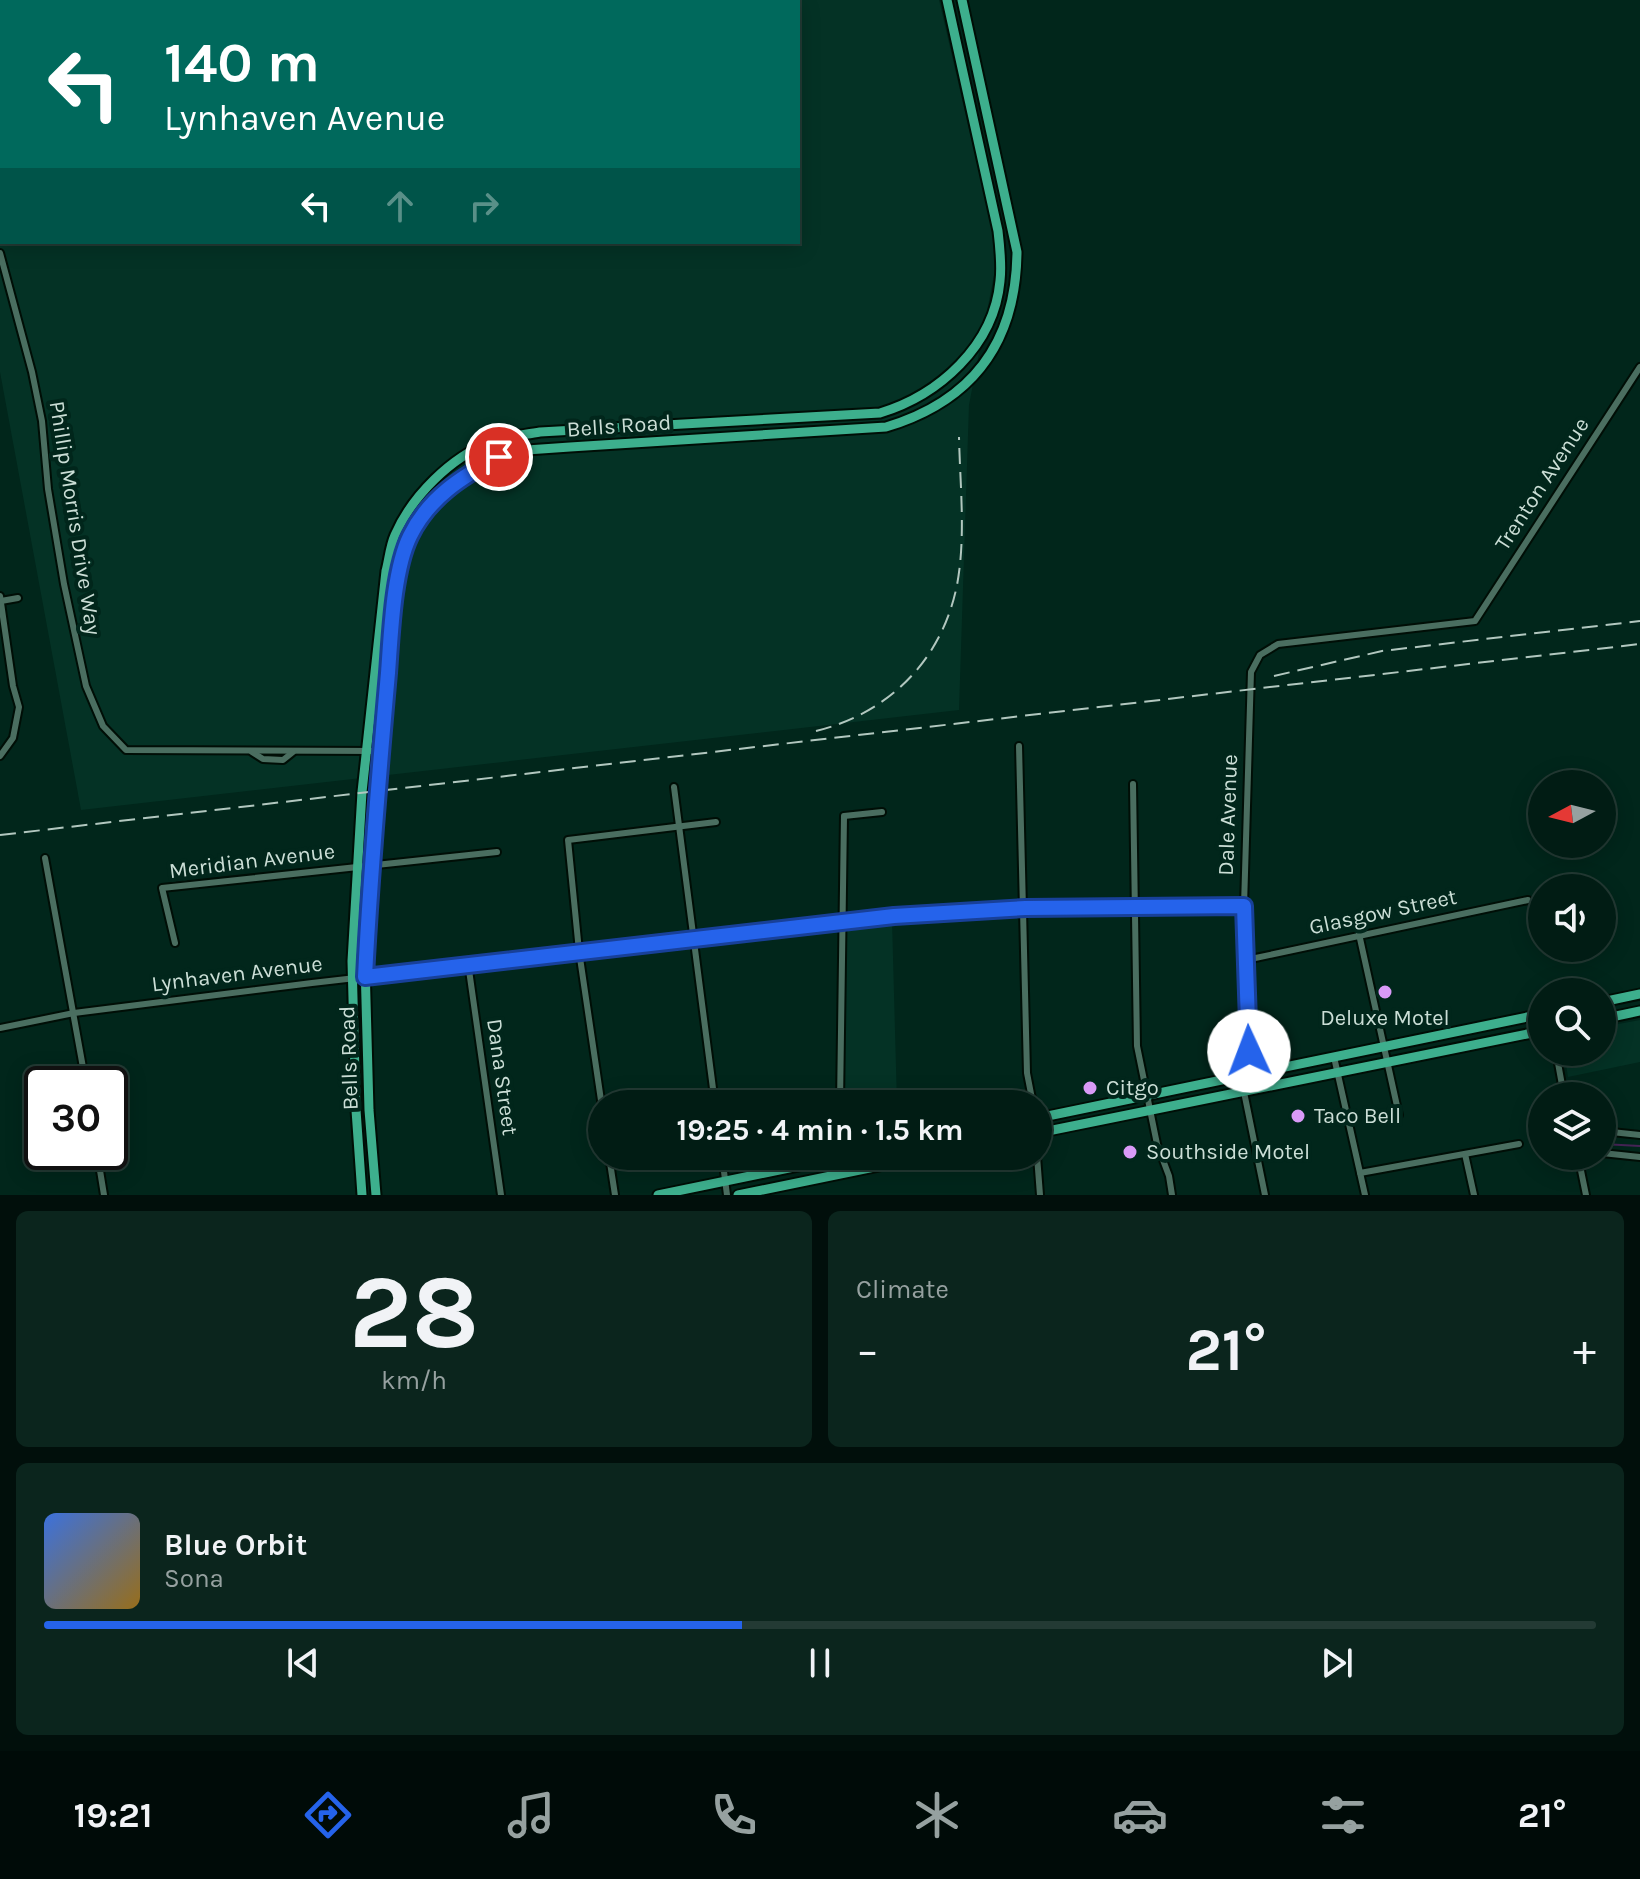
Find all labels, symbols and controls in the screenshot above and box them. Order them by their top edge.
text: 140 m [164,30,320,95]
icon: left [32,32,136,136]
text: Lynhaven Avenue [164,97,445,139]
icon: left [294,184,338,228]
icon: ahead [378,184,422,228]
icon: right [462,184,506,228]
street label: Phillip Morris Drive Way [44,399,106,637]
street label: Bells Road [566,409,672,443]
street label: Trenton Avenue [1489,413,1595,555]
pin [465,423,533,491]
icon: arrive [477,435,521,479]
street label: Dale Avenue [1213,754,1243,876]
north arrow [1528,770,1616,858]
map controls [1528,770,1616,1170]
street label: Meridian Avenue [168,838,336,884]
button: sound [1528,874,1616,962]
street label: Glasgow Street [1307,884,1459,940]
street label: Lynhaven Avenue [150,951,324,997]
button: search [1528,978,1616,1066]
marker: Deluxe Motel [1376,983,1394,1001]
street label: Bells Road [334,1005,364,1111]
place label: Deluxe Motel [1320,1005,1450,1031]
position arrow [1207,1009,1291,1093]
street label: Dana Street [481,1017,523,1137]
speed limit sign: 30 [24,1066,128,1170]
place label: Citgo [1106,1075,1159,1101]
marker: Citgo [1081,1079,1099,1097]
button: layers [1528,1082,1616,1170]
place label: Taco Bell [1314,1103,1401,1129]
marker: Taco Bell [1289,1107,1307,1125]
text: 19:25 · 4 min · 1.5 km [677,1112,963,1148]
place label: Southside Motel [1146,1139,1310,1165]
marker: Southside Motel [1121,1143,1139,1161]
text: 28 [349,1252,479,1373]
text: Climate [856,1274,949,1305]
text: 21° [1186,1315,1267,1385]
text: − [856,1325,879,1376]
text: + [1573,1325,1596,1376]
text: km/h [381,1365,447,1396]
text: Blue Orbit [164,1527,307,1563]
text: Sona [164,1563,224,1594]
icon: previous [281,1641,325,1685]
icon: pause [798,1641,842,1685]
icon: next [1315,1641,1359,1685]
icon: directions [300,1787,356,1843]
icon: music [503,1787,559,1843]
icon: phone [706,1787,762,1843]
icon: climate [909,1787,965,1843]
icon: car [1112,1787,1168,1843]
icon: filters [1315,1787,1371,1843]
text: 19:21 [74,1794,153,1836]
text: 21° [1518,1794,1566,1836]

